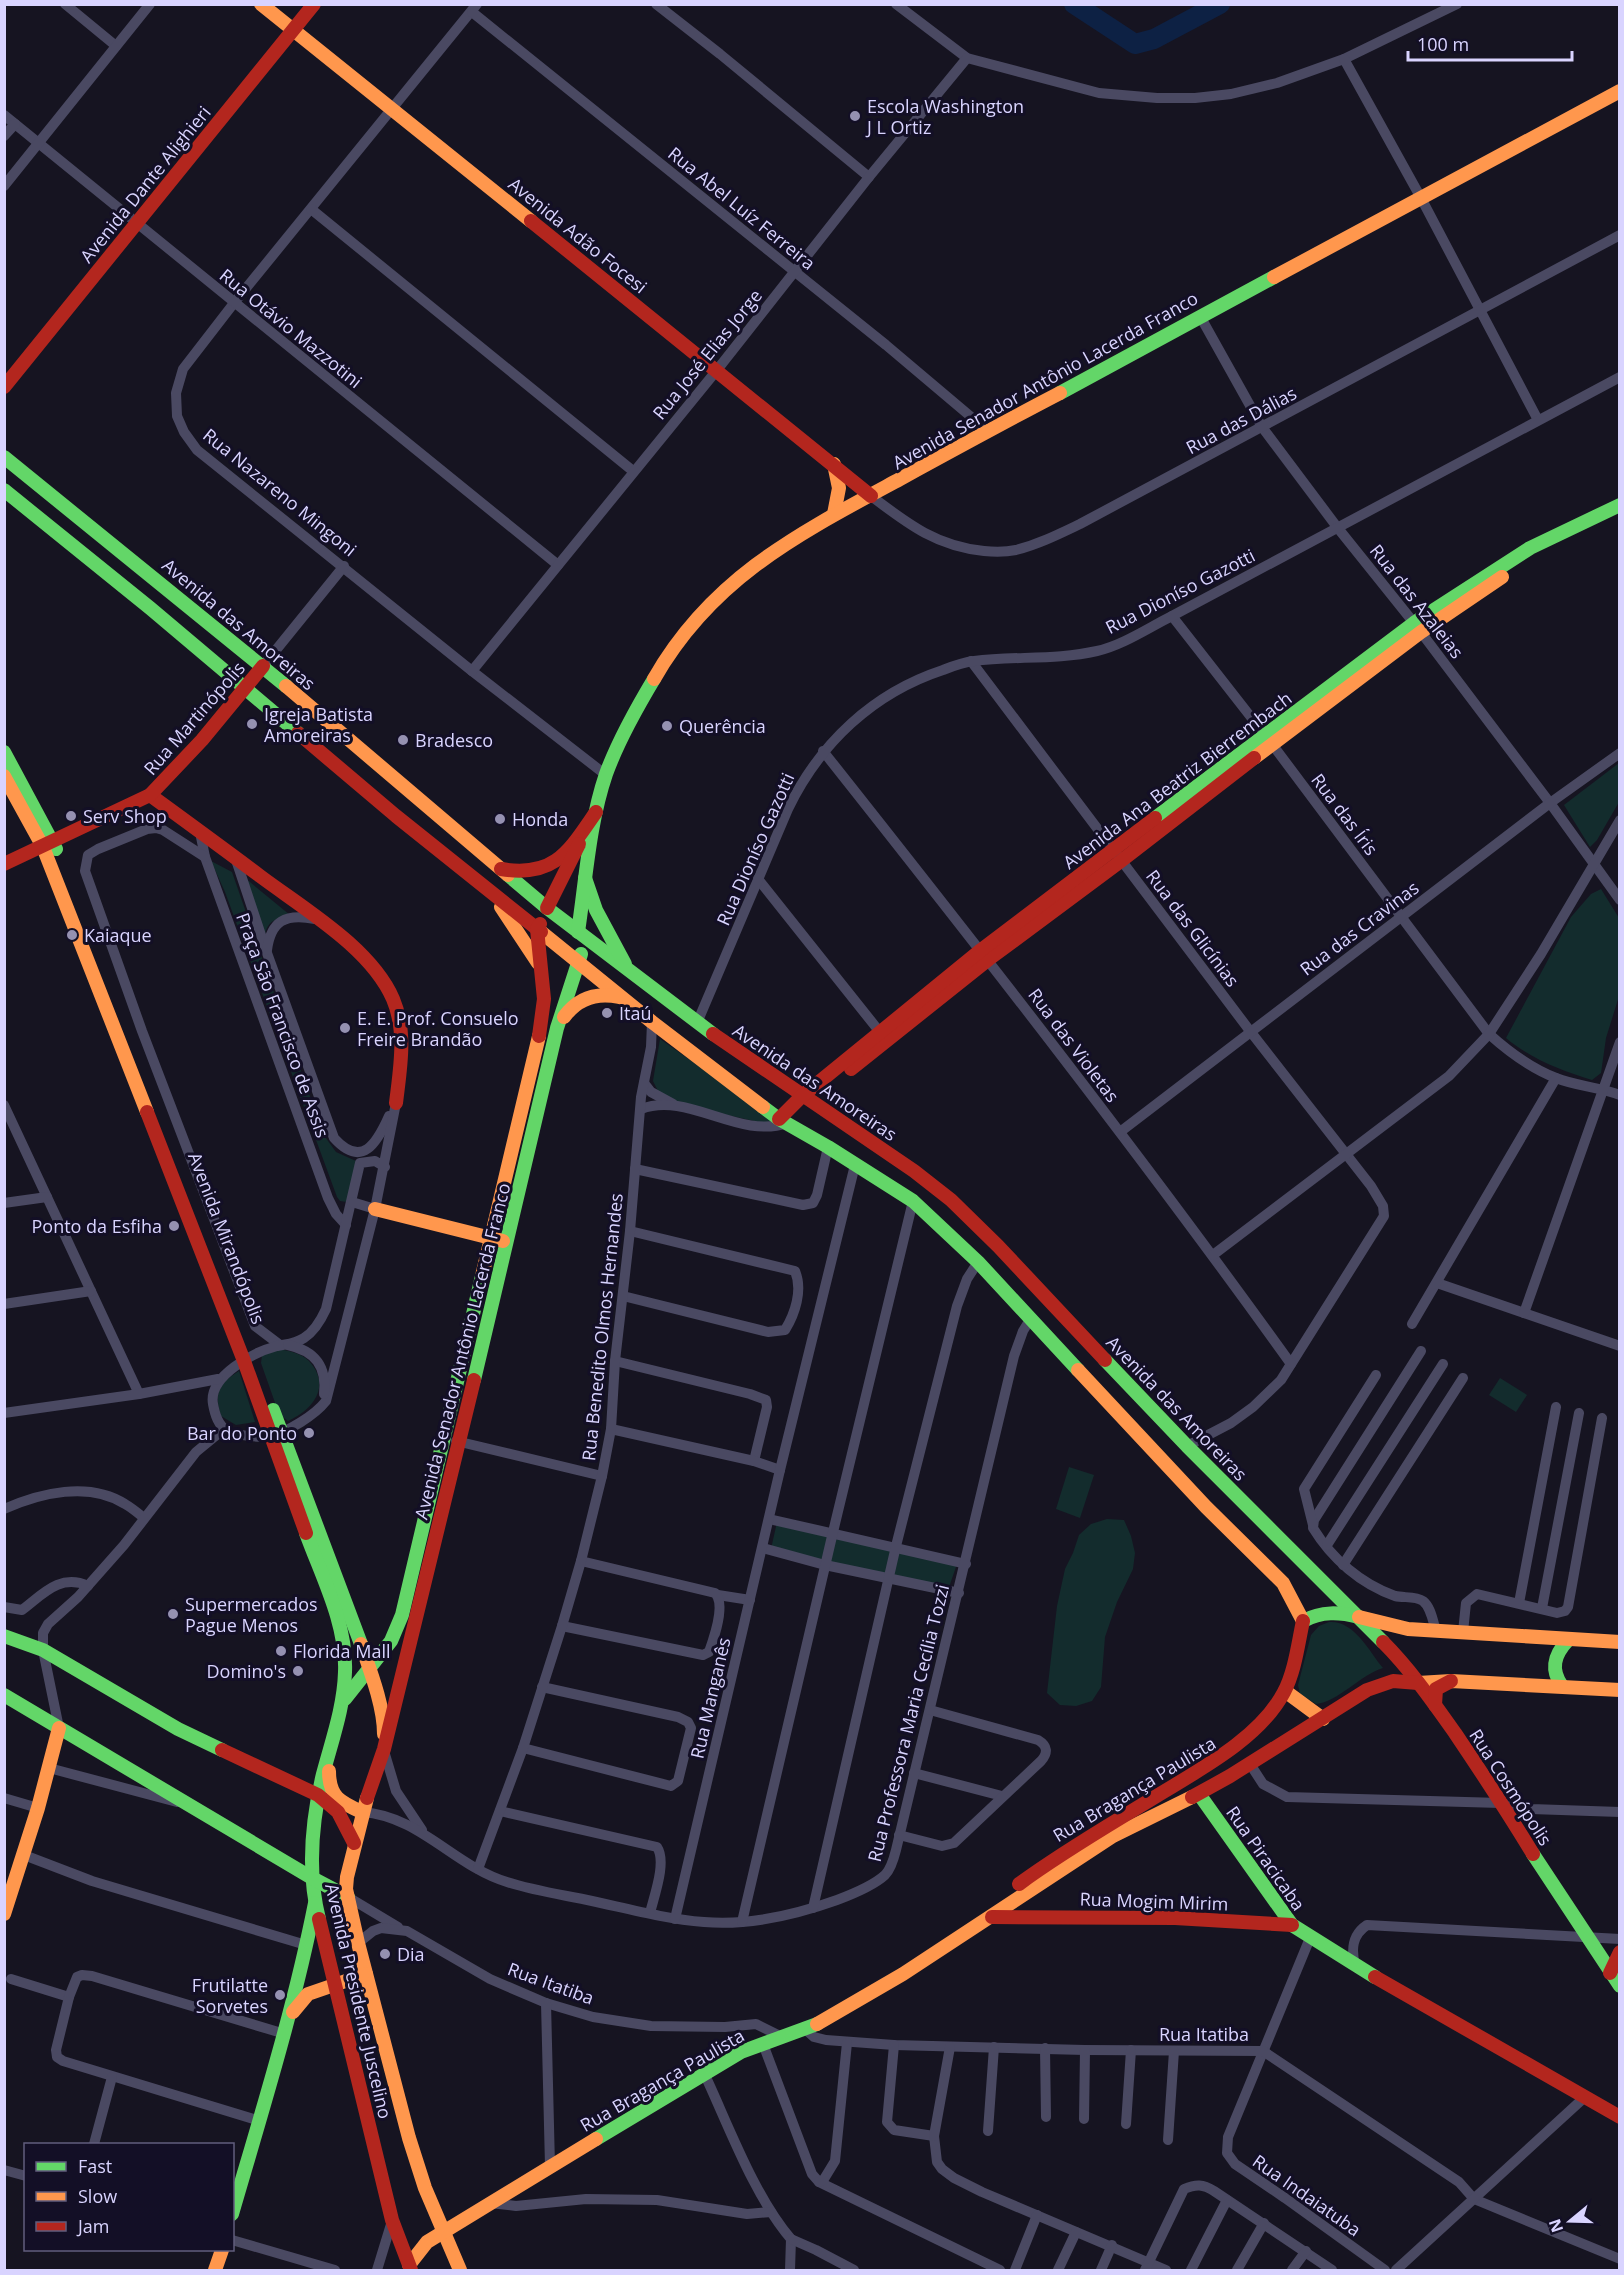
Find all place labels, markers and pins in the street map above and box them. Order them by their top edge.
place label: Escola Washington J L Ortiz [865,94,1024,139]
marker: Escola Washington J L Ortiz [848,109,862,123]
place label: Igreja Batista Amoreiras [264,702,373,747]
place label: Querência [679,714,766,738]
marker: Igreja Batista Amoreiras [245,717,259,731]
marker: Querência [660,719,674,733]
place label: Bradesco [415,728,493,752]
marker: Bradesco [396,733,410,747]
place label: Serv Shop [83,804,167,828]
place label: Honda [512,807,568,831]
marker: Serv Shop [64,809,78,823]
marker: Honda [493,812,507,826]
place label: Kaiaque [84,923,152,947]
marker: Kaiaque [65,928,79,942]
place label: Itaú [619,1001,651,1025]
place label: E. E. Prof. Consuelo Freire Brandão [357,1006,519,1051]
marker: Itaú [600,1006,614,1020]
marker: E. E. Prof. Consuelo Freire Brandão [338,1021,352,1035]
place label: Ponto da Esfiha [31,1214,162,1238]
marker: Ponto da Esfiha [167,1219,181,1233]
place label: Bar do Ponto [187,1421,297,1445]
marker: Bar do Ponto [302,1426,316,1440]
place label: Supermercados Pague Menos [185,1592,318,1637]
marker: Supermercados Pague Menos [166,1607,180,1621]
place label: Florida Mall [293,1639,391,1663]
marker: Florida Mall [274,1644,288,1658]
place label: Domino's [207,1659,286,1683]
marker: Domino's [291,1664,305,1678]
place label: Dia [397,1942,425,1966]
marker: Dia [378,1947,392,1961]
place label: Frutilatte Sorvetes [192,1973,268,2018]
marker: Frutilatte Sorvetes [273,1988,287,2002]

